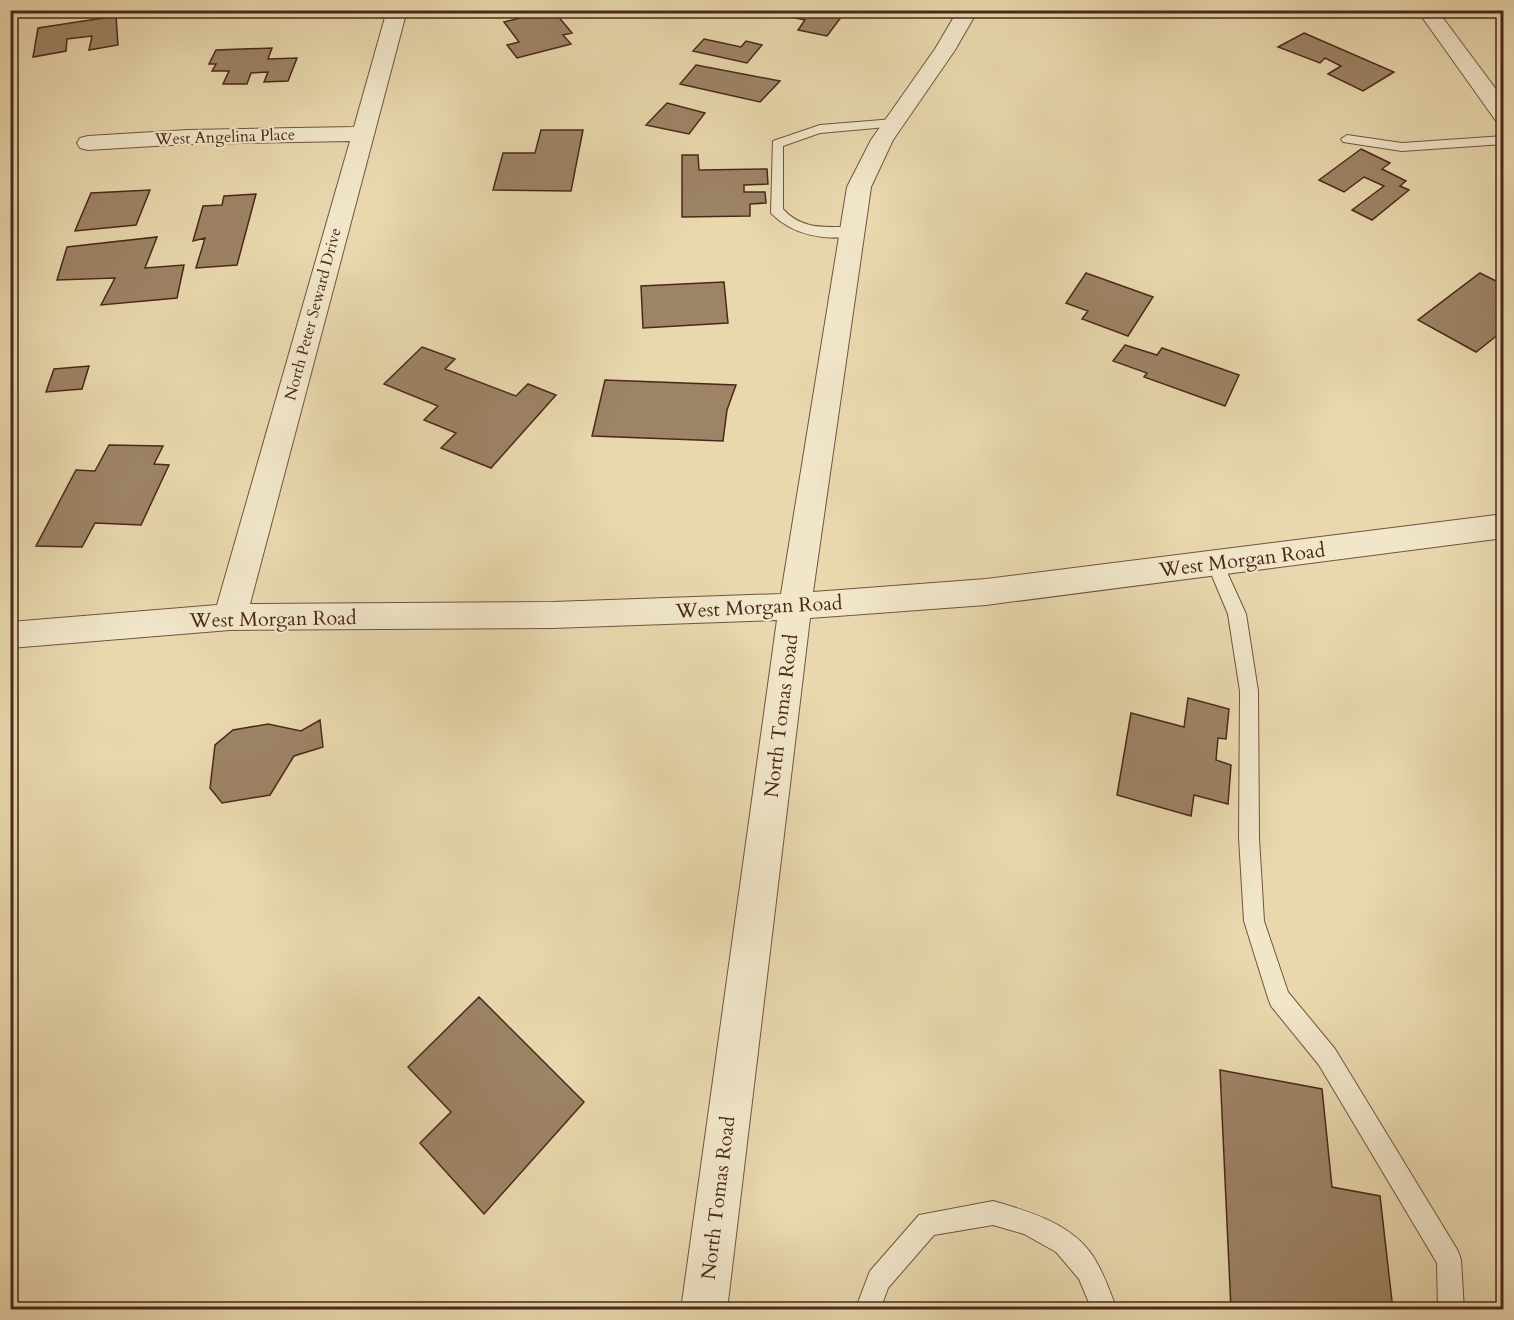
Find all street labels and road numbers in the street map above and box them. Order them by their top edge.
street label: West Angelina Place [154,124,295,150]
street label: North Peter Seward Drive [279,225,347,403]
street label: West Morgan Road [1156,536,1327,584]
street label: West Morgan Road [674,589,843,625]
street label: West Morgan Road [188,604,357,634]
street label: North Tomas Road [758,632,804,799]
street label: North Tomas Road [695,1114,741,1281]

